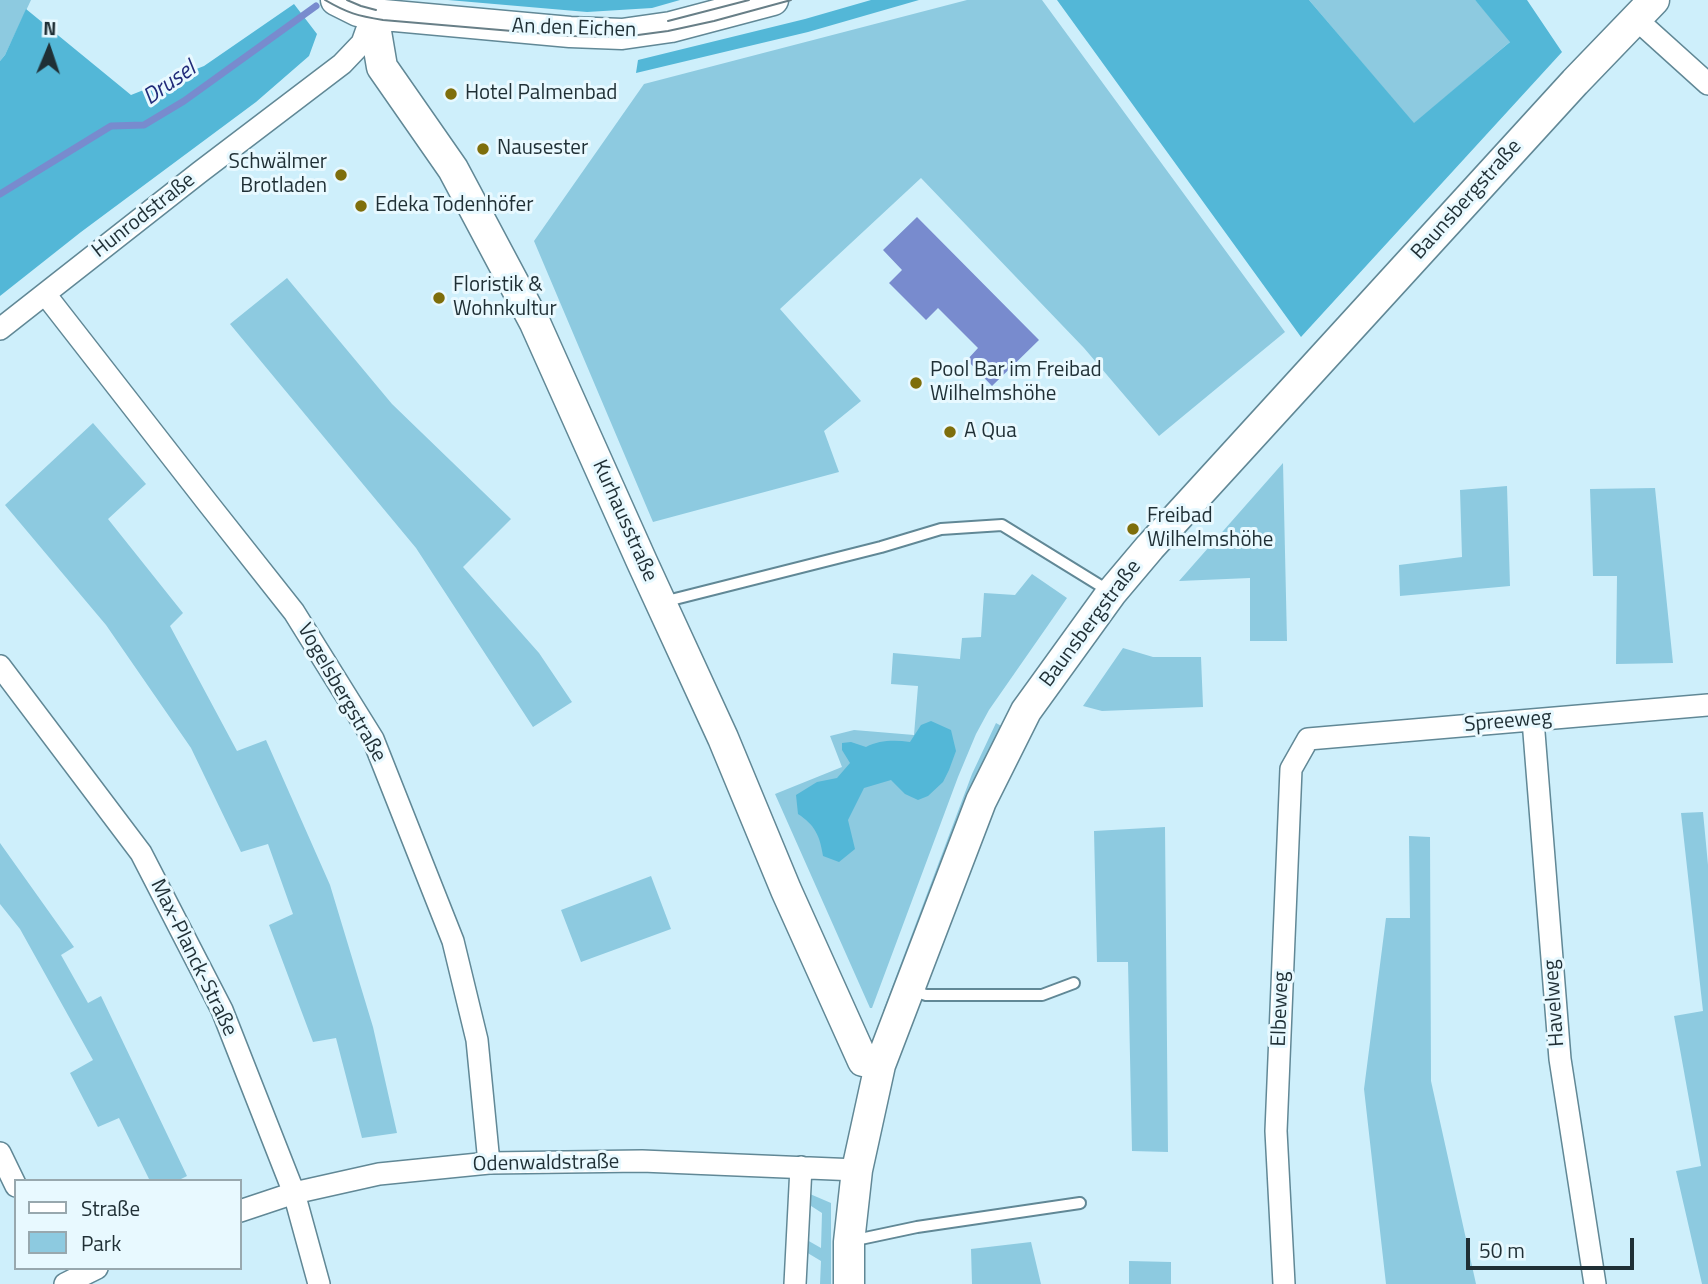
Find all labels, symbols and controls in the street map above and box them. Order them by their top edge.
text: N [43,13,57,42]
north arrow [14,14,84,84]
street label: An den Eichen [511,14,637,44]
water label: Drusel [138,56,202,112]
place label: Hotel Palmenbad [465,81,617,107]
marker: Hotel Palmenbad [443,86,459,102]
street label: Baunsbergstraße [1407,135,1527,265]
place label: Nausester [497,136,588,162]
marker: Nausester [475,141,491,157]
place label: Schwälmer Brotladen [229,150,327,200]
marker: Schwälmer Brotladen [333,167,349,183]
street label: Hunrodstraße [88,168,200,264]
place label: Edeka Todenhöfer [375,193,533,219]
marker: Edeka Todenhöfer [353,198,369,214]
place label: Floristik & Wohnkultur [453,273,557,323]
marker: Floristik & Wohnkultur [431,290,447,306]
place label: Pool Bar im Freibad Wilhelmshöhe [930,358,1102,408]
marker: Pool Bar im Freibad Wilhelmshöhe [908,375,924,391]
place label: A Qua [964,419,1017,445]
marker: A Qua [942,424,958,440]
street label: Kurhausstraße [586,456,662,586]
place label: Freibad Wilhelmshöhe [1147,504,1273,554]
marker: Freibad Wilhelmshöhe [1125,521,1141,537]
street label: Baunsbergstraße [1035,555,1147,693]
street label: Vogelsbergstraße [291,619,391,767]
street label: Spreeweg [1463,706,1553,738]
street label: Max-Planck-Straße [144,875,242,1041]
street label: Havelweg [1539,959,1571,1047]
street label: Elbeweg [1267,971,1295,1047]
street label: Odenwaldstraße [472,1150,620,1178]
legend [14,1179,242,1270]
text: Straße [81,1192,140,1224]
scale bar [1470,1224,1638,1268]
text: Park [81,1227,121,1259]
text: 50 m [1479,1234,1525,1266]

